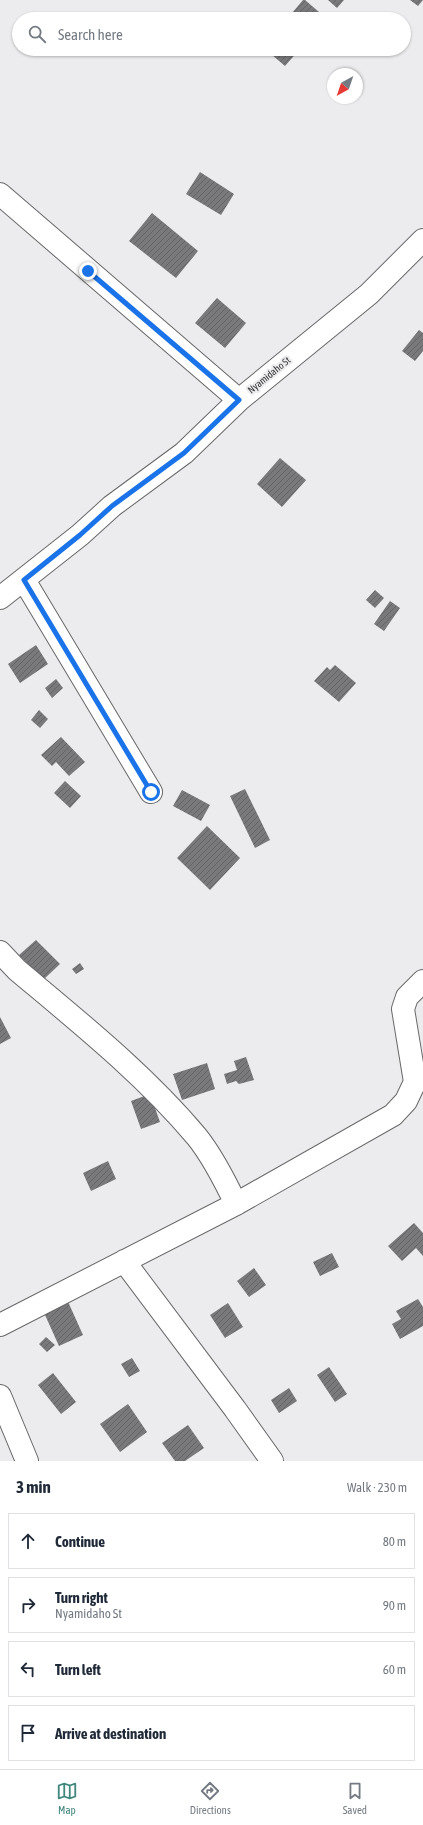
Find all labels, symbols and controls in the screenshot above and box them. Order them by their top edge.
search box [12,12,411,56]
icon: search [26,23,48,45]
text: Search here [58,26,123,43]
north arrow [327,68,363,104]
route end [79,262,97,280]
street label: Nyamidaho St [246,354,293,395]
route start [142,783,160,801]
text: 3 min [16,1477,51,1497]
text: Walk · 230 m [347,1480,407,1495]
icon: ahead [17,1530,39,1552]
text: Continue [55,1533,105,1550]
text: 80 m [383,1534,406,1549]
text: Turn right [55,1589,108,1606]
icon: right [17,1594,39,1616]
text: 90 m [383,1598,406,1613]
text: Nyamidaho St [55,1606,122,1621]
icon: left [17,1658,39,1680]
text: Turn left [55,1661,101,1678]
text: 60 m [383,1662,406,1677]
icon: arrive [17,1722,39,1744]
text: Arrive at destination [55,1725,166,1742]
tab: Map [56,1780,78,1816]
tab: Directions [190,1780,231,1816]
tab: Saved [343,1780,367,1816]

